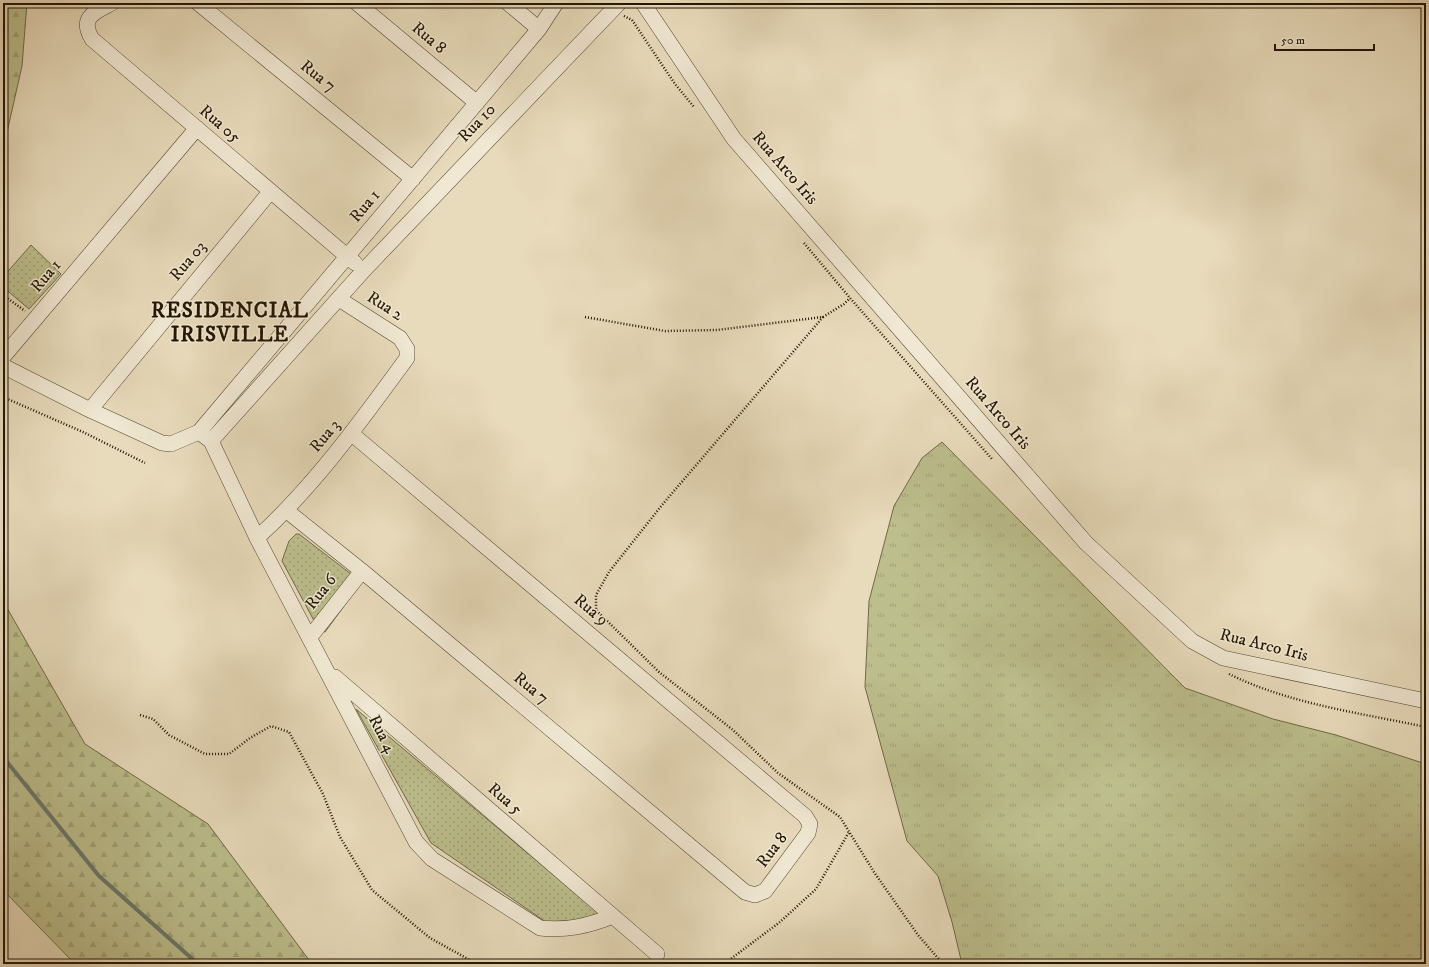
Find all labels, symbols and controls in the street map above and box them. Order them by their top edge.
street label: Rua 8 [407,17,451,59]
scale bar [1275,26,1374,52]
text: 50 m [1281,33,1305,48]
street label: Rua 7 [296,55,340,97]
street label: Rua 10 [453,99,501,147]
street label: Rua 05 [195,100,246,148]
street label: Rua Arco Iris [747,127,823,209]
street label: Rua 1 [345,185,385,227]
street label: Rua 03 [165,236,211,286]
street label: Rua 1 [26,255,66,297]
street label: Rua 2 [363,286,408,326]
district label: RESIDENCIAL IRISVILLE [151,298,309,348]
street label: Rua Arco Iris [960,372,1036,454]
street label: Rua 3 [305,415,345,457]
street label: Rua 6 [300,569,342,614]
street label: Rua 9 [569,589,613,631]
street label: Rua Arco Iris [1218,623,1311,667]
street label: Rua 7 [509,667,553,709]
street label: Rua 4 [363,711,401,758]
street label: Rua 5 [483,778,527,820]
street label: Rua 8 [752,828,792,872]

